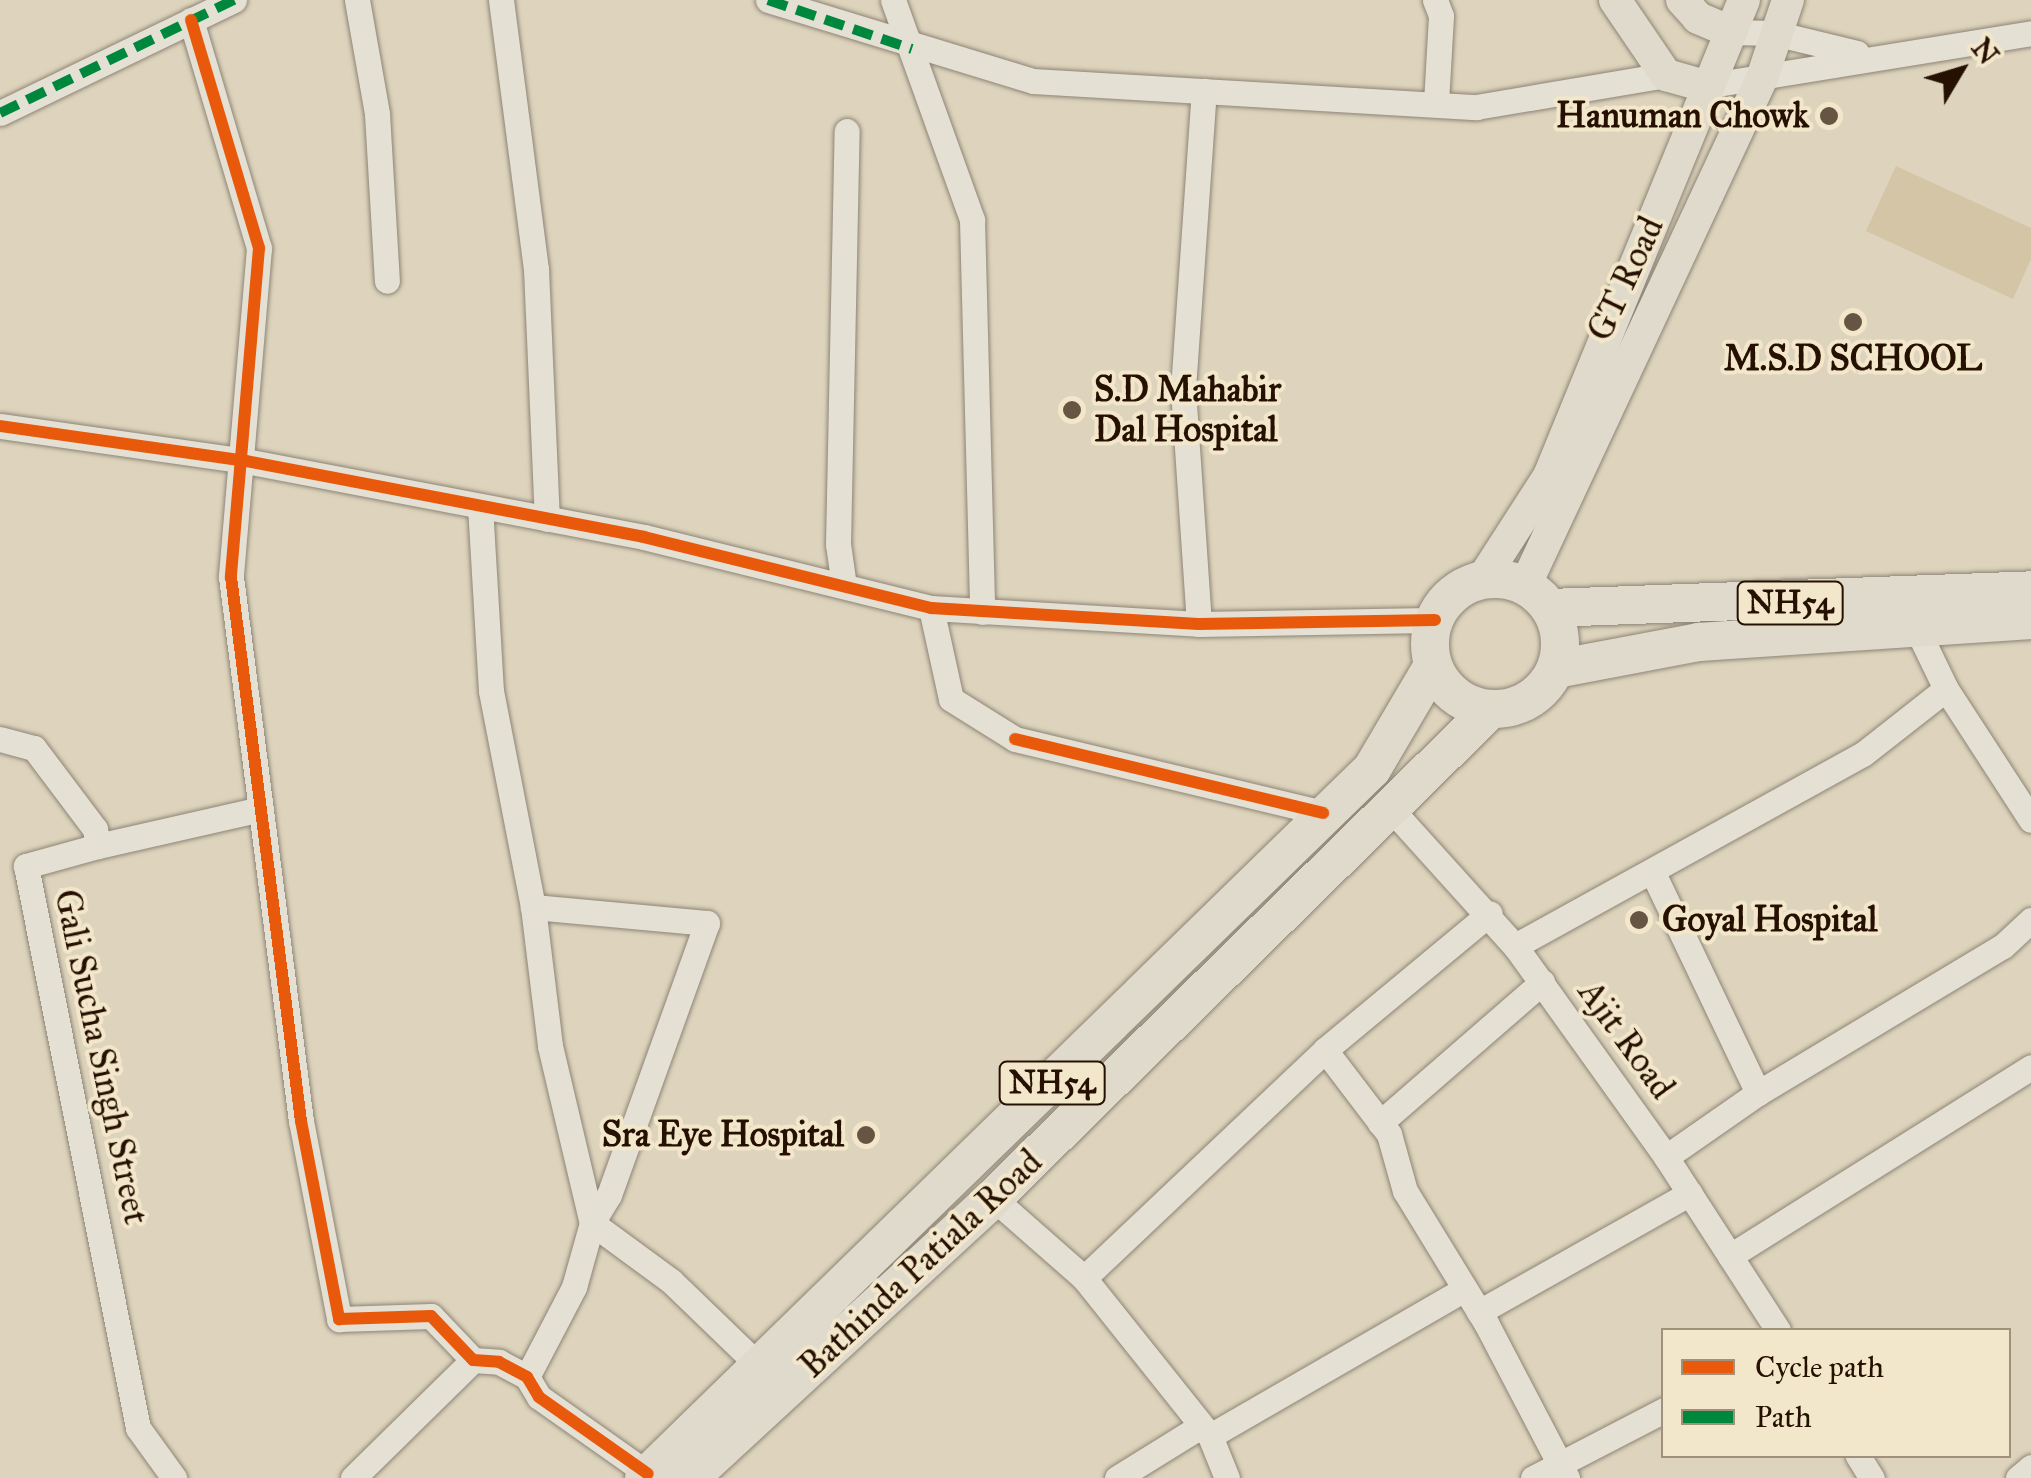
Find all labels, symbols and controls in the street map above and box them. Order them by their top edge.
north arrow [1911,20,2011,120]
text: N [1964,31,2006,71]
place label: Hanuman Chowk [1556,95,1809,137]
marker: Hanuman Chowk [1818,105,1840,127]
street label: GT Road [1579,210,1673,348]
marker: M.S.D SCHOOL [1842,311,1864,333]
place label: M.S.D SCHOOL [1724,338,1982,380]
place label: S.D Mahabir Dal Hospital [1094,369,1281,451]
marker: S.D Mahabir Dal Hospital [1059,397,1085,423]
road number: NH54 [1735,576,1845,630]
street label: Gali Sucha Singh Street [45,886,157,1228]
place label: Goyal Hospital [1662,899,1877,941]
marker: Goyal Hospital [1626,907,1652,933]
street label: Ajit Road [1569,973,1683,1107]
road number: NH54 [997,1056,1107,1110]
place label: Sra Eye Hospital [602,1114,844,1156]
marker: Sra Eye Hospital [853,1122,879,1148]
street label: Bathinda Patiala Road [791,1141,1051,1387]
legend [1661,1328,2011,1458]
text: Cycle path [1755,1349,1884,1385]
text: Path [1755,1399,1812,1435]

